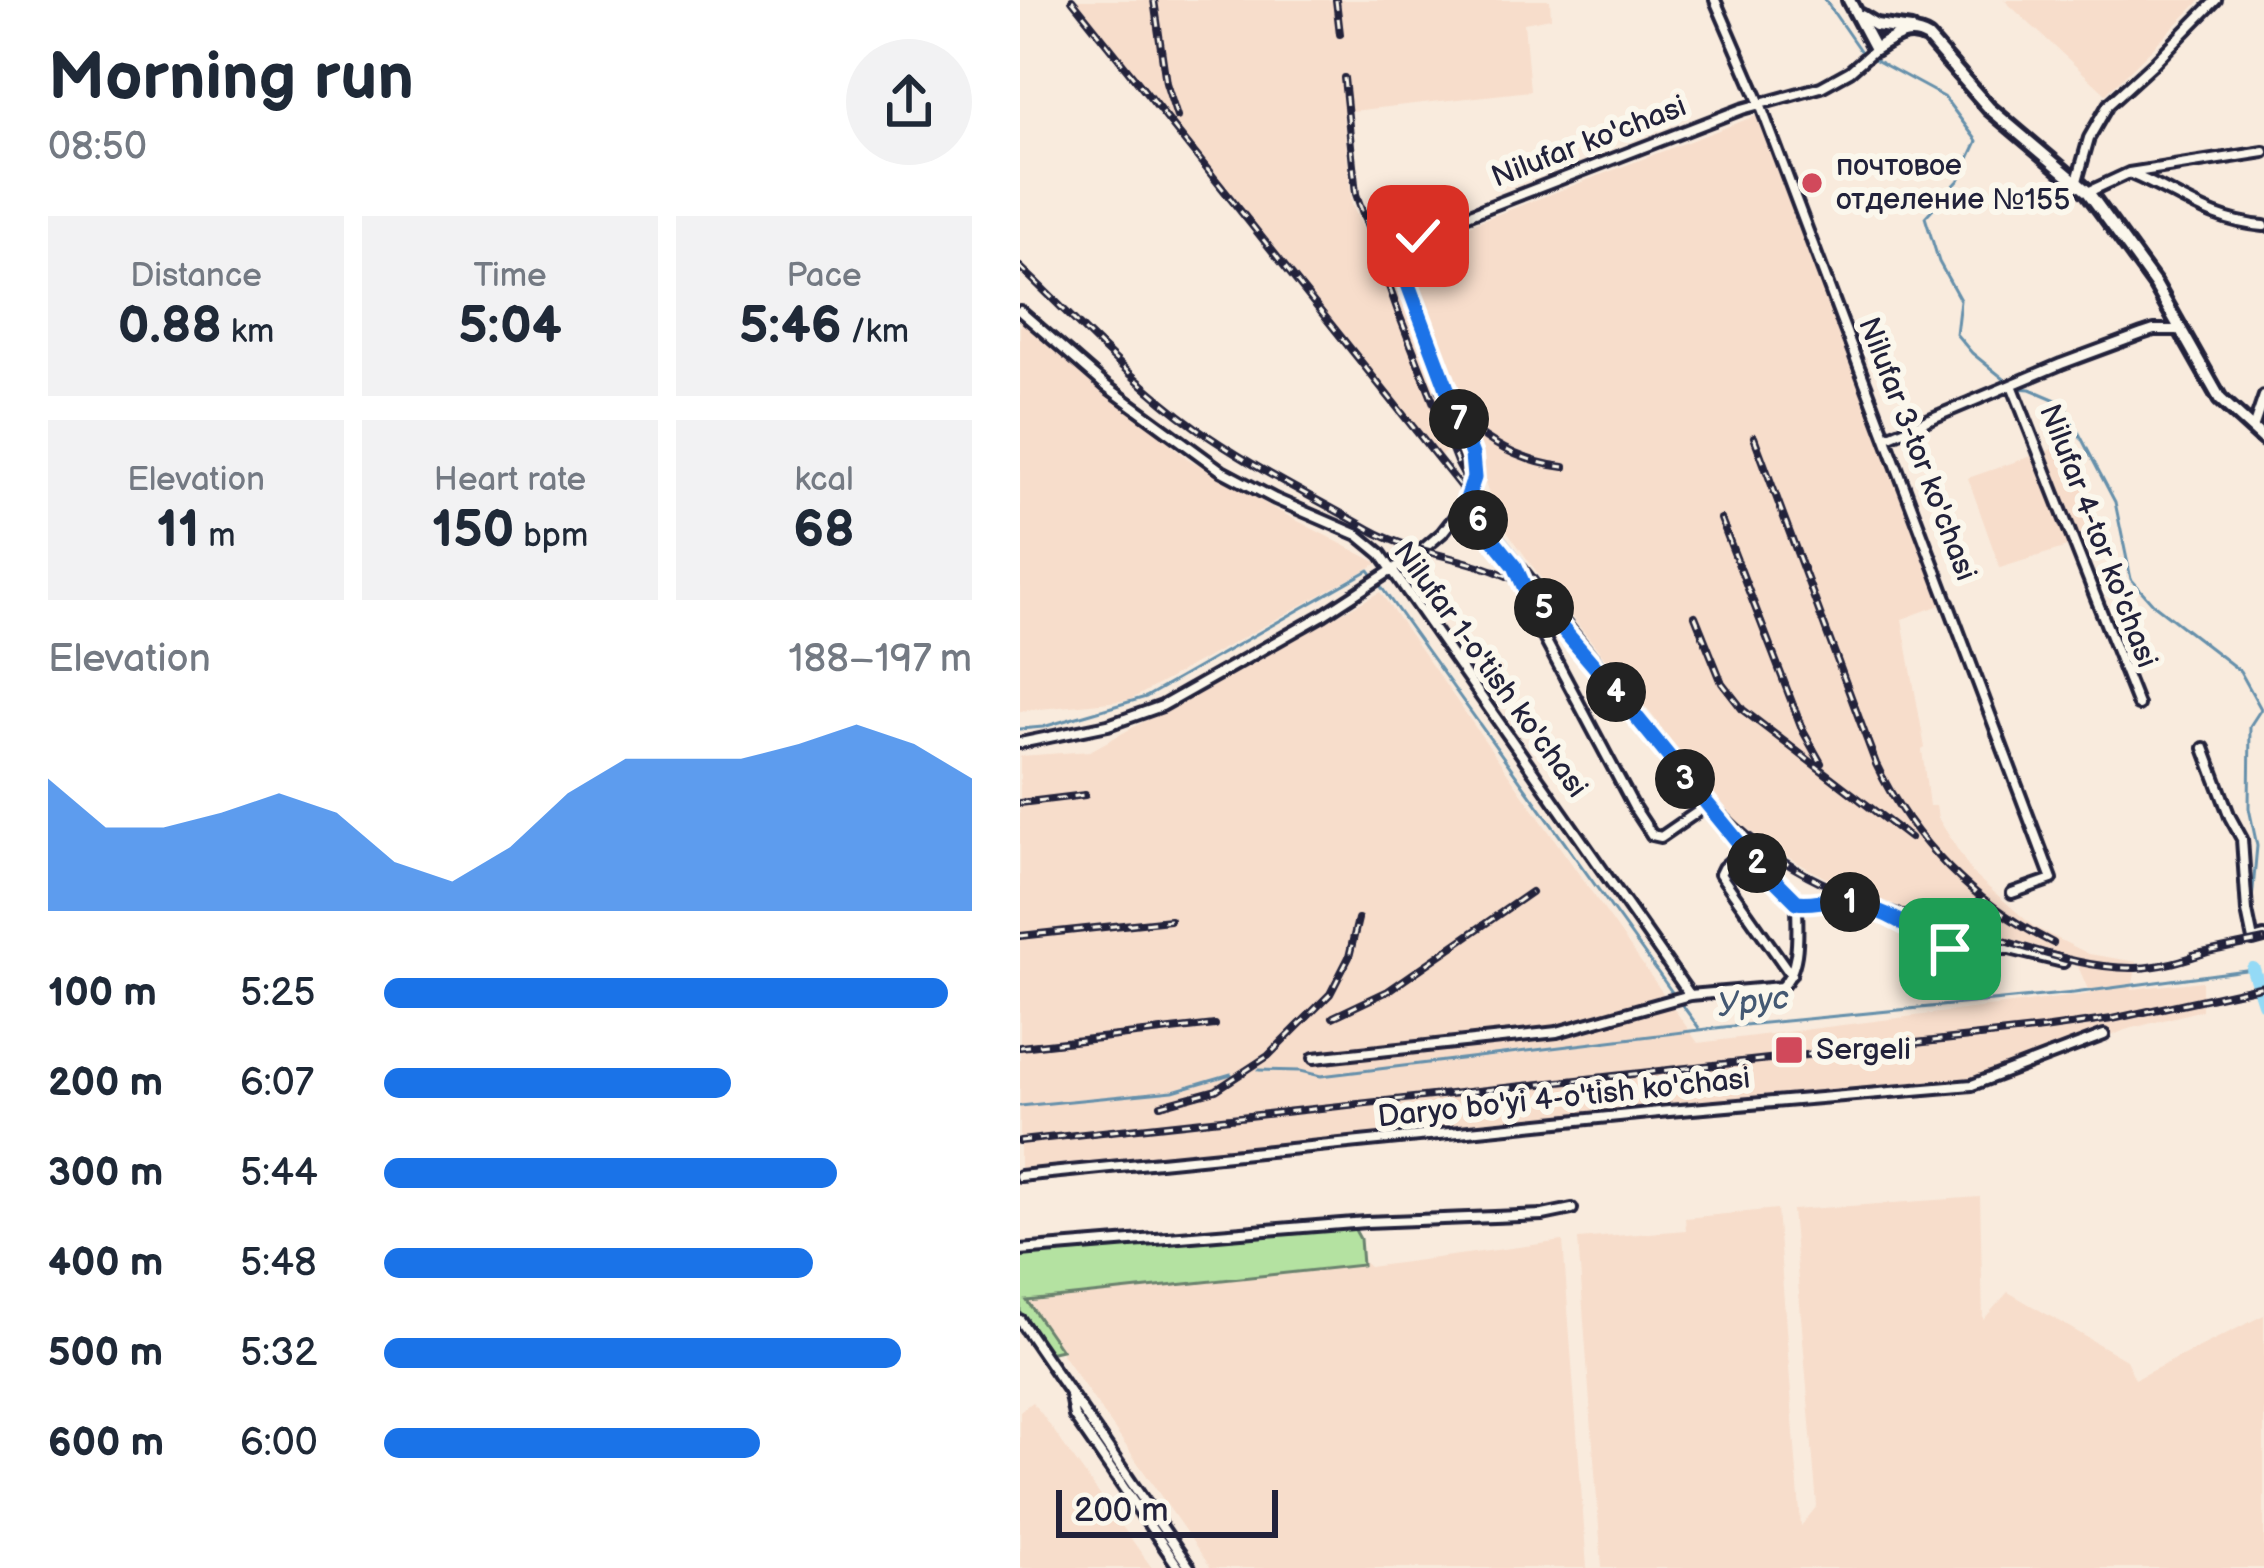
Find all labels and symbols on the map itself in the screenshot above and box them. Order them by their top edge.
street label: Nilufar ko'chasi [1487,88,1691,196]
place label: почтовое отделение №155 [1836,148,2070,218]
marker: почтовое отделение №155 [1799,170,1825,196]
pin [1367,185,1469,287]
street label: Nilufar 3-tor ko'chasi [1850,312,1984,586]
pin: 7 [1429,389,1489,449]
street label: Nilufar 4-tor ko'chasi [2031,399,2165,673]
pin: 6 [1448,490,1508,550]
street label: Nilufar 1-o'tish ko'chasi [1385,535,1595,805]
pin: 5 [1514,578,1574,638]
pin: 4 [1586,662,1646,722]
pin: 3 [1655,749,1715,809]
pin: 2 [1727,833,1787,893]
pin: 1 [1820,872,1880,932]
pin [1899,898,2001,1000]
water label: Урус [1715,978,1792,1026]
place label: Sergeli [1816,1032,1911,1068]
marker: Sergeli [1773,1034,1805,1066]
street label: Daryo bo'yi 4-o'tish ko'chasi [1376,1061,1752,1135]
scale bar [1056,1484,1278,1537]

